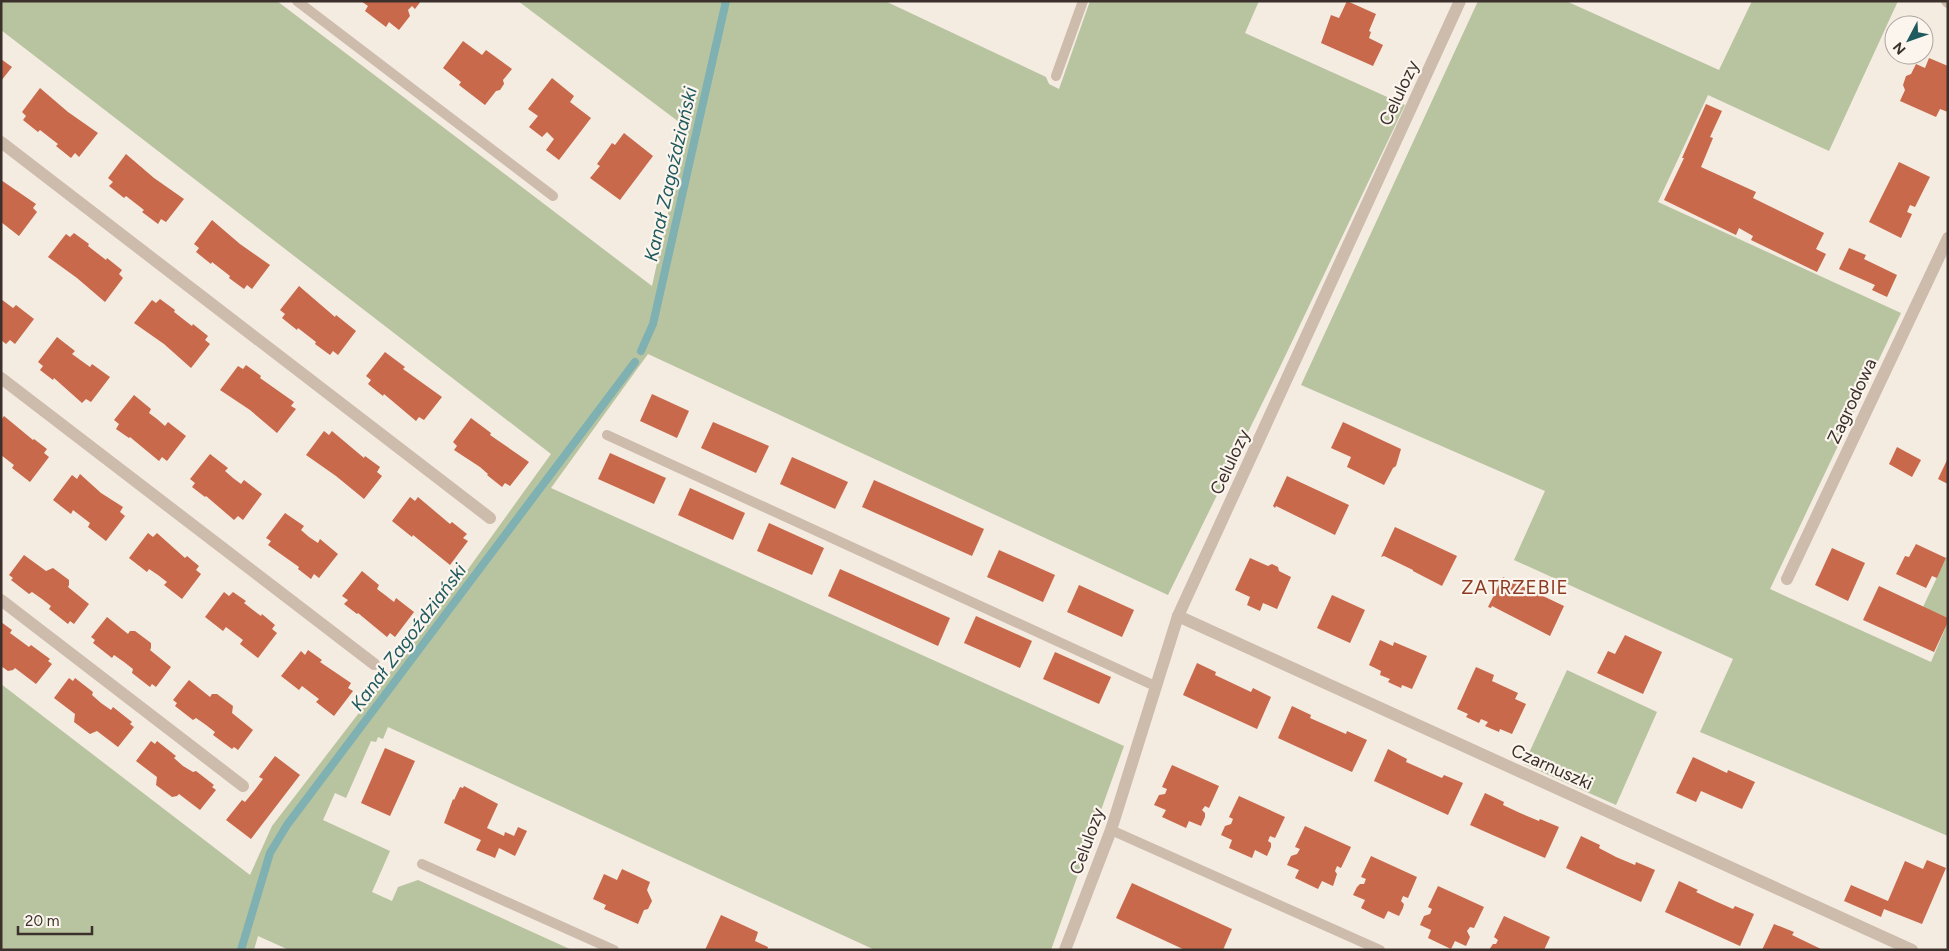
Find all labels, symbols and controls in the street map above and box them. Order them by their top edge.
north arrow [1884,15,1934,65]
text: N [1890,39,1910,58]
street label: Celulozy [1374,56,1424,129]
water label: Kanał Zagoździański [639,84,702,264]
street label: Zagrodowa [1823,355,1881,447]
street label: Celulozy [1205,425,1255,498]
water label: Kanał Zagoździański [346,559,472,715]
district label: ZATRZEBIE [1461,576,1569,599]
street label: Czarnuszki [1508,739,1596,795]
street label: Celulozy [1065,804,1109,877]
scale bar [18,904,91,936]
text: 20 m [25,912,59,930]

